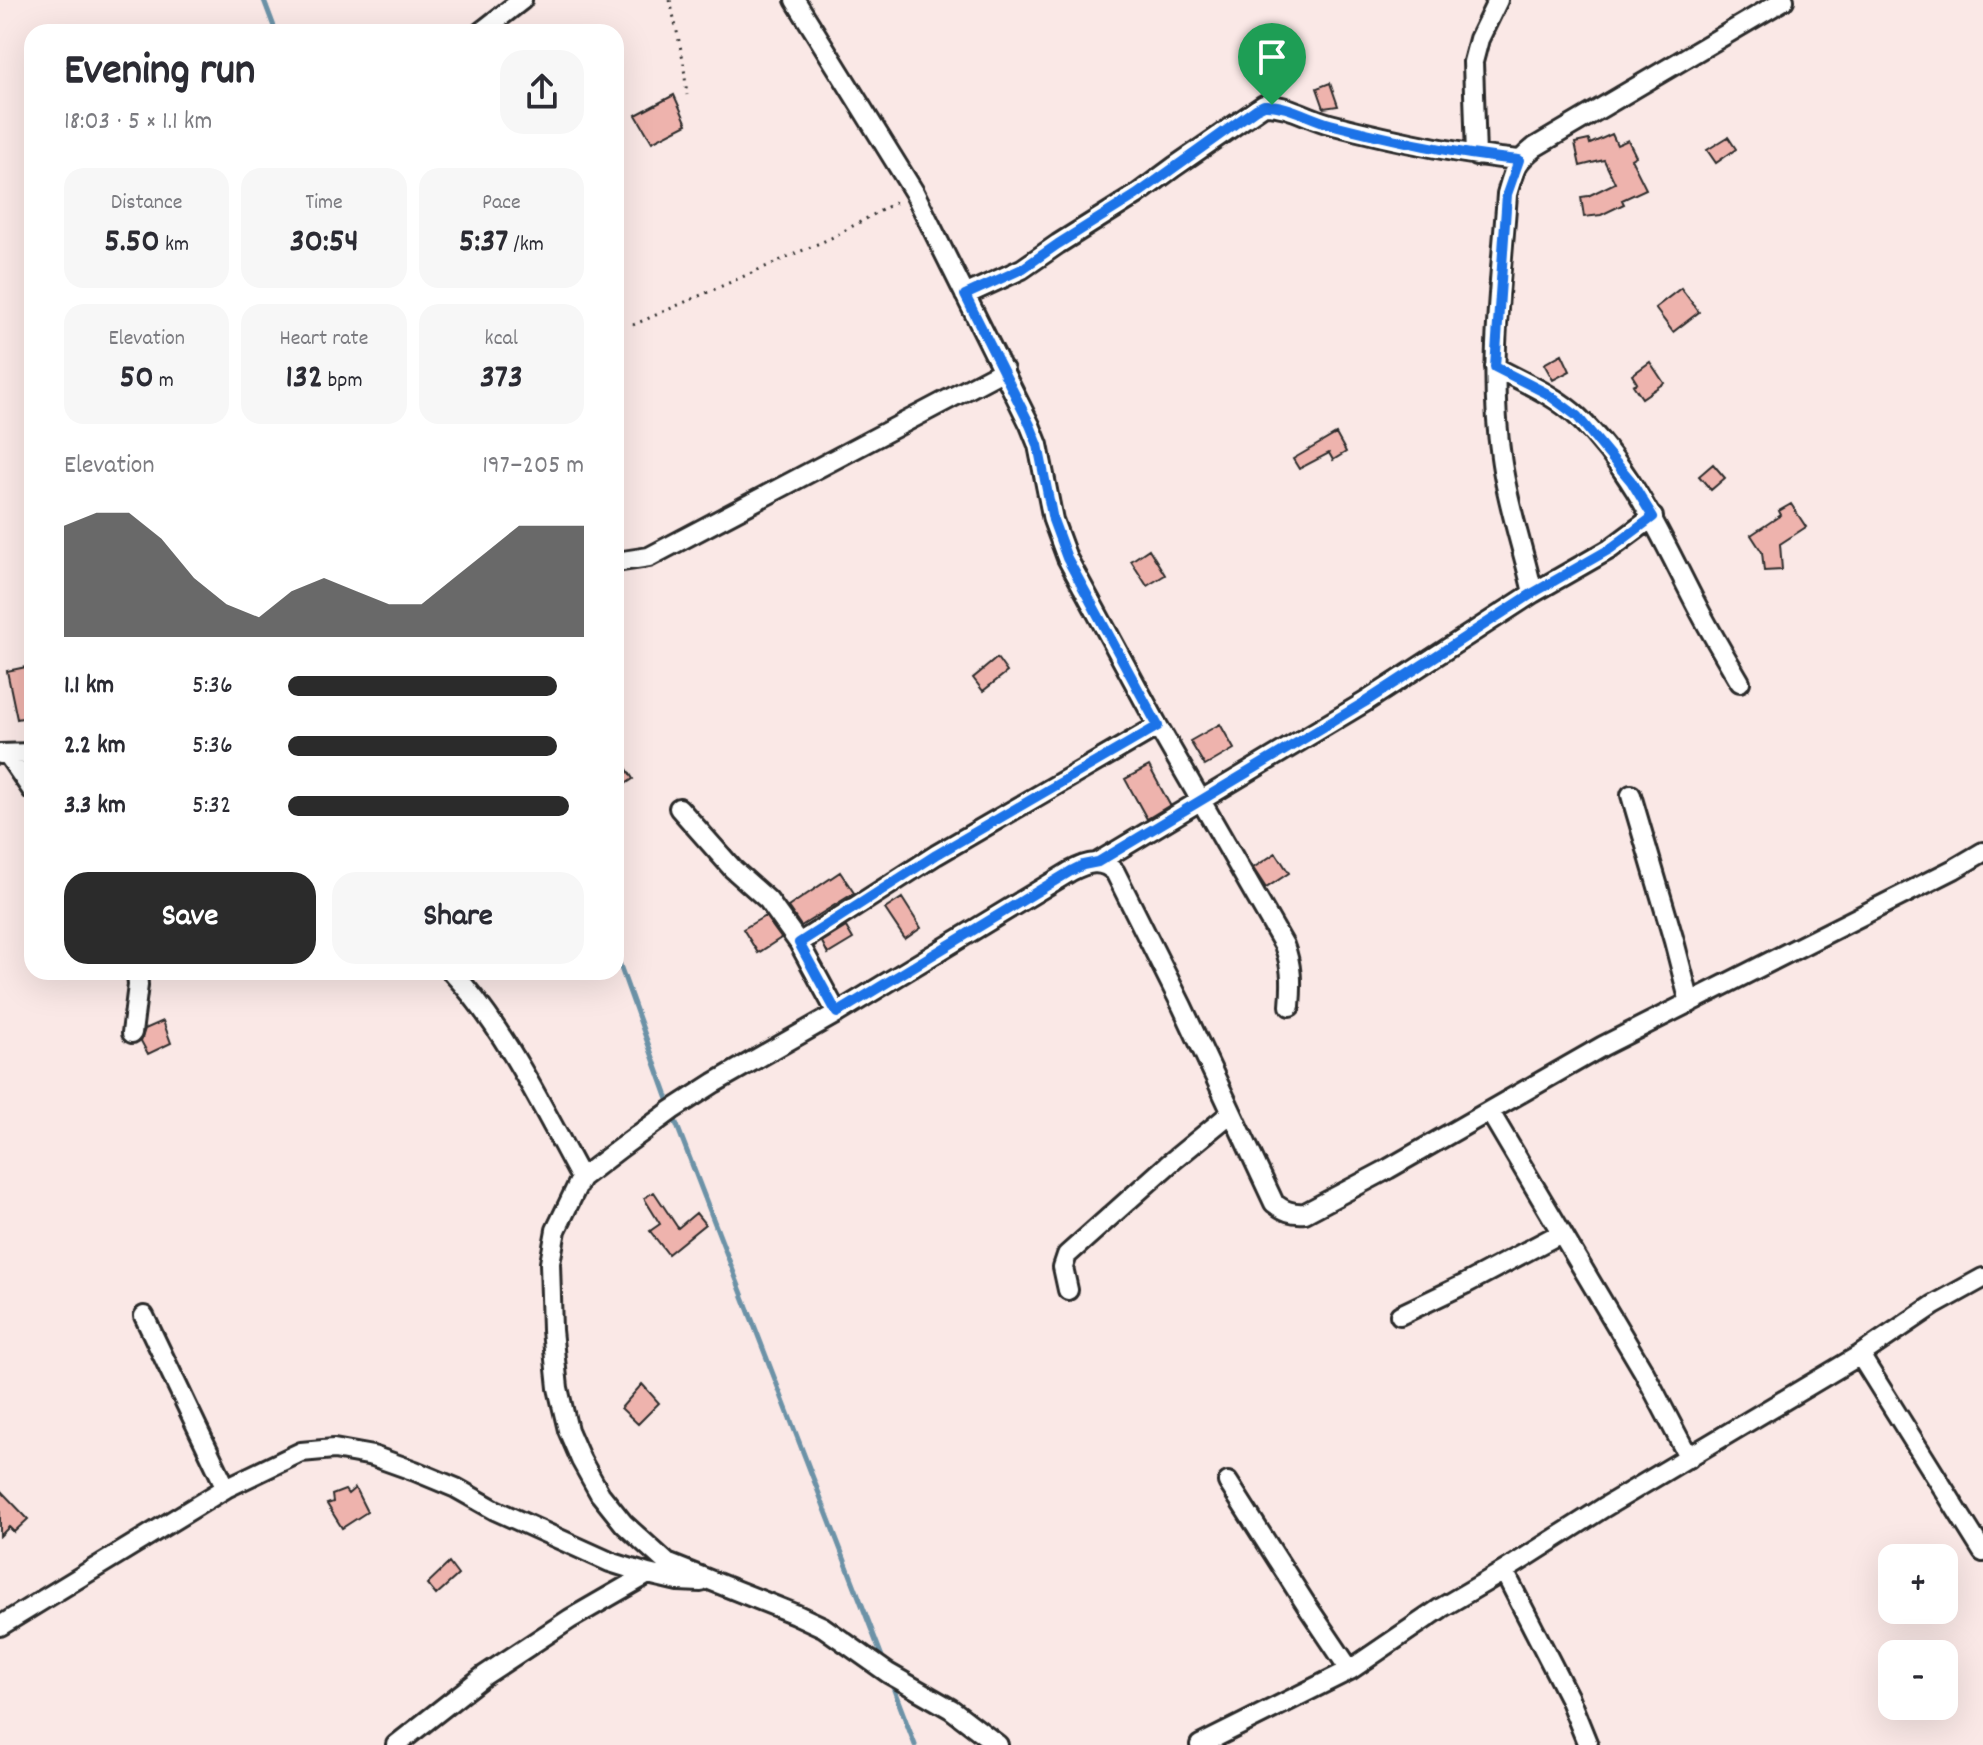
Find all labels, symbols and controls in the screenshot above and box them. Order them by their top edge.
pin [1238,23,1306,105]
icon: arrive [1250,35,1294,79]
text: Evening run [64,42,255,105]
button: share [500,50,584,134]
text: 18:03 · 5 × 1.1 km [64,104,212,141]
text: Distance [111,188,183,219]
text: Time [305,188,343,219]
text: Pace [482,188,521,219]
text: 5.50 [104,219,160,268]
text: 30:54 [289,219,359,268]
text: 5:37 [459,219,508,268]
text: km [160,230,189,261]
text: /km [508,230,544,261]
text: Elevation [108,324,185,355]
text: Heart rate [280,324,368,355]
text: kcal [485,324,518,355]
text: 50 [119,355,154,404]
text: 132 [285,355,323,404]
text: 373 [480,355,523,404]
text: m [154,366,174,397]
text: bpm [323,366,363,397]
text: Elevation [64,448,154,485]
text: 197–205 m [482,448,584,485]
text: 1.1 km [64,668,114,705]
text: 5:36 [192,668,233,705]
text: 2.2 km [64,728,126,765]
text: 5:36 [192,728,233,765]
text: 3.3 km [64,788,126,825]
text: 5:32 [192,788,231,825]
button: Save [64,872,316,964]
button: Share [332,872,584,964]
map controls [1878,1544,1958,1720]
button: + [1878,1544,1958,1624]
button: − [1878,1640,1958,1720]

